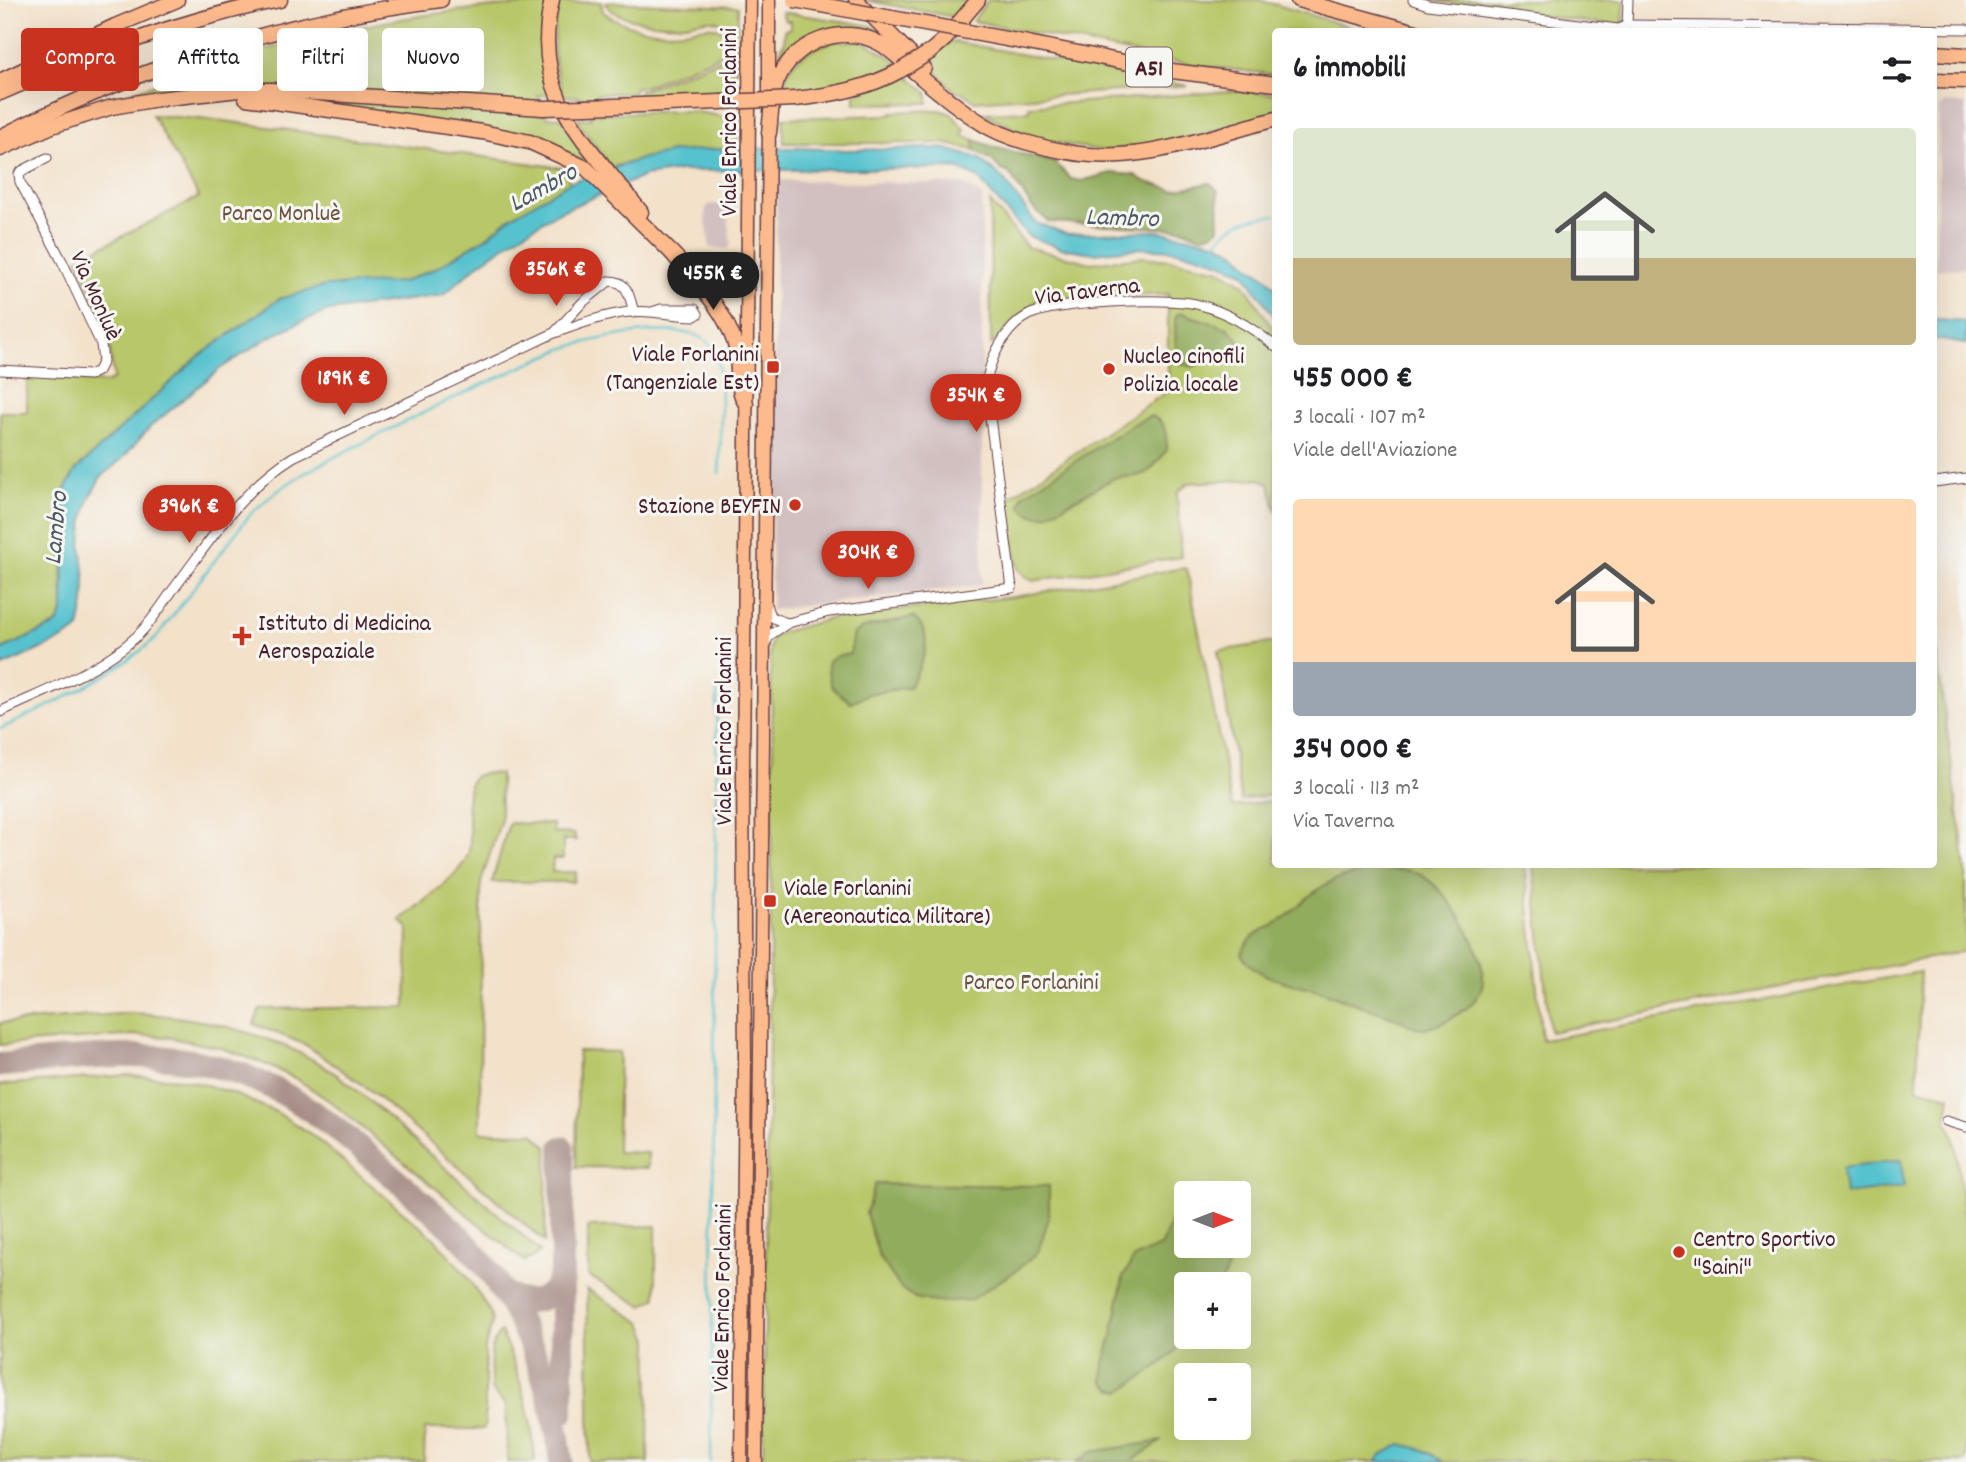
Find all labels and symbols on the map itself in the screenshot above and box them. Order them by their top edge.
street label: Viale Enrico Forlanini [714,28,748,216]
road number: A51 [1126,48,1172,86]
water label: Lambro [503,154,586,223]
park label: Parco Monluè [221,198,341,232]
water label: Lambro [1085,200,1161,239]
street label: Via Monluè [59,246,129,346]
pin: 356K € [499,248,613,308]
pin: 455K € [656,252,770,312]
street label: Via Taverna [1033,270,1142,316]
place label: Viale Forlanini (Tangenziale Est) [607,339,759,401]
place label: Nucleo cinofili Polizia locale [1123,341,1244,403]
pin: 189K € [287,358,401,417]
marker: Viale Forlanini (Tangenziale Est) [765,359,781,375]
marker: Nucleo cinofili Polizia locale [1101,361,1117,377]
pin: 354K € [919,374,1033,434]
pin: 396K € [132,486,246,545]
water label: Lambro [36,489,79,566]
place label: Stazione BEYFIN [638,491,781,525]
marker: Stazione BEYFIN [787,497,803,513]
pin: 304K € [811,532,925,591]
place label: Istituto di Medicina Aerospaziale [258,608,432,670]
marker: Istituto di Medicina Aerospaziale [232,626,252,646]
street label: Viale Enrico Forlanini [709,637,743,825]
place label: Viale Forlanini (Aereonautica Militare) [784,873,990,935]
marker: Viale Forlanini (Aereonautica Militare) [762,893,778,909]
park label: Parco Forlanini [963,967,1099,1001]
north arrow [1174,1181,1251,1258]
street label: Viale Enrico Forlanini [705,1204,743,1392]
place label: Centro Sportivo "Saini" [1693,1224,1836,1286]
marker: Centro Sportivo "Saini" [1671,1244,1687,1260]

